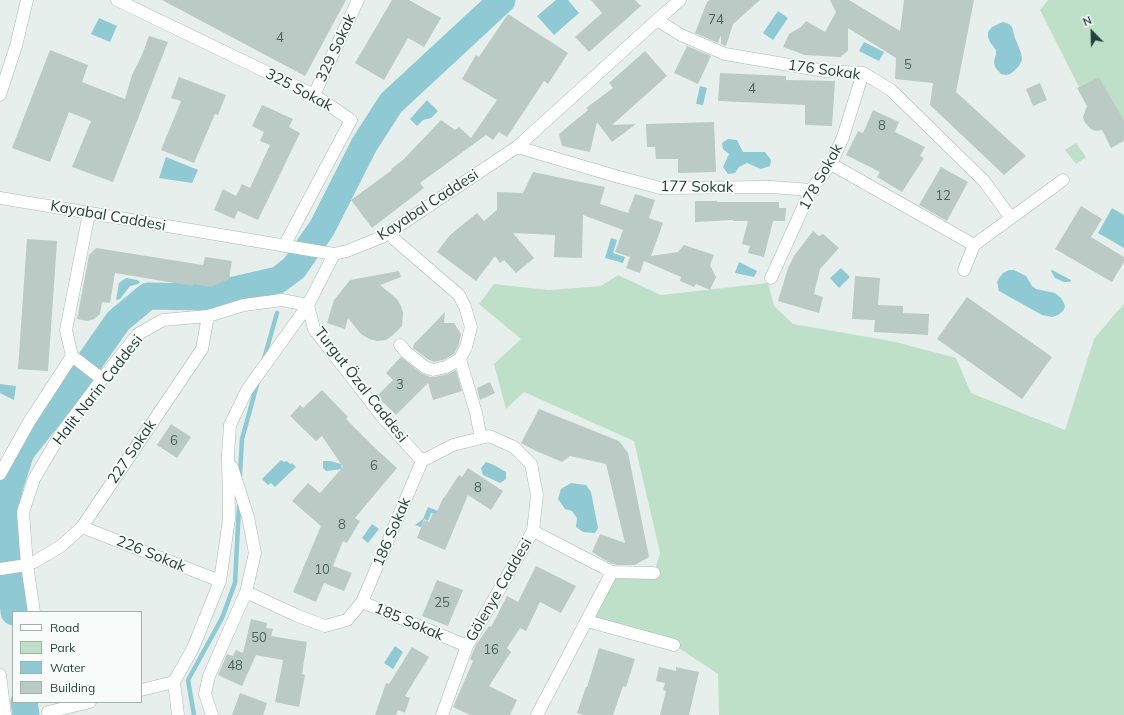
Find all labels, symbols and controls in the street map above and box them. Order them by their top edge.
street label: 329 Sokak [312,11,360,85]
house number: 74 [708,12,724,28]
north arrow [1072,12,1112,52]
text: N [1081,13,1094,29]
house number: 4 [276,30,284,46]
street label: 176 Sokak [787,56,861,84]
house number: 5 [904,57,912,73]
street label: 325 Sokak [262,65,336,115]
house number: 4 [748,81,756,97]
house number: 8 [878,118,886,134]
street label: 178 Sokak [795,141,847,213]
street label: Kayabal Caddesi [374,166,482,244]
street label: 177 Sokak [660,177,734,197]
house number: 12 [935,188,951,204]
street label: Kayabal Caddesi [49,197,167,235]
street label: Turgut Özal Caddesi [311,324,411,446]
street label: Halit Narin Caddesi [49,331,147,449]
house number: 3 [396,377,404,393]
street label: 227 Sokak [104,417,160,487]
house number: 6 [170,433,178,449]
house number: 6 [370,458,378,474]
house number: 8 [474,480,482,496]
street label: 186 Sokak [369,495,415,569]
house number: 8 [338,517,346,533]
street label: 226 Sokak [114,532,188,576]
street label: Gölenye Caddesi [462,535,536,645]
house number: 10 [314,562,330,578]
house number: 25 [434,595,450,611]
street label: 185 Sokak [372,599,446,645]
legend [12,611,142,703]
text: Road [50,620,79,635]
house number: 50 [251,630,267,646]
text: Park [50,640,75,655]
house number: 16 [483,642,499,658]
house number: 48 [227,658,243,674]
text: Water [50,660,85,675]
text: Building [50,680,95,695]

